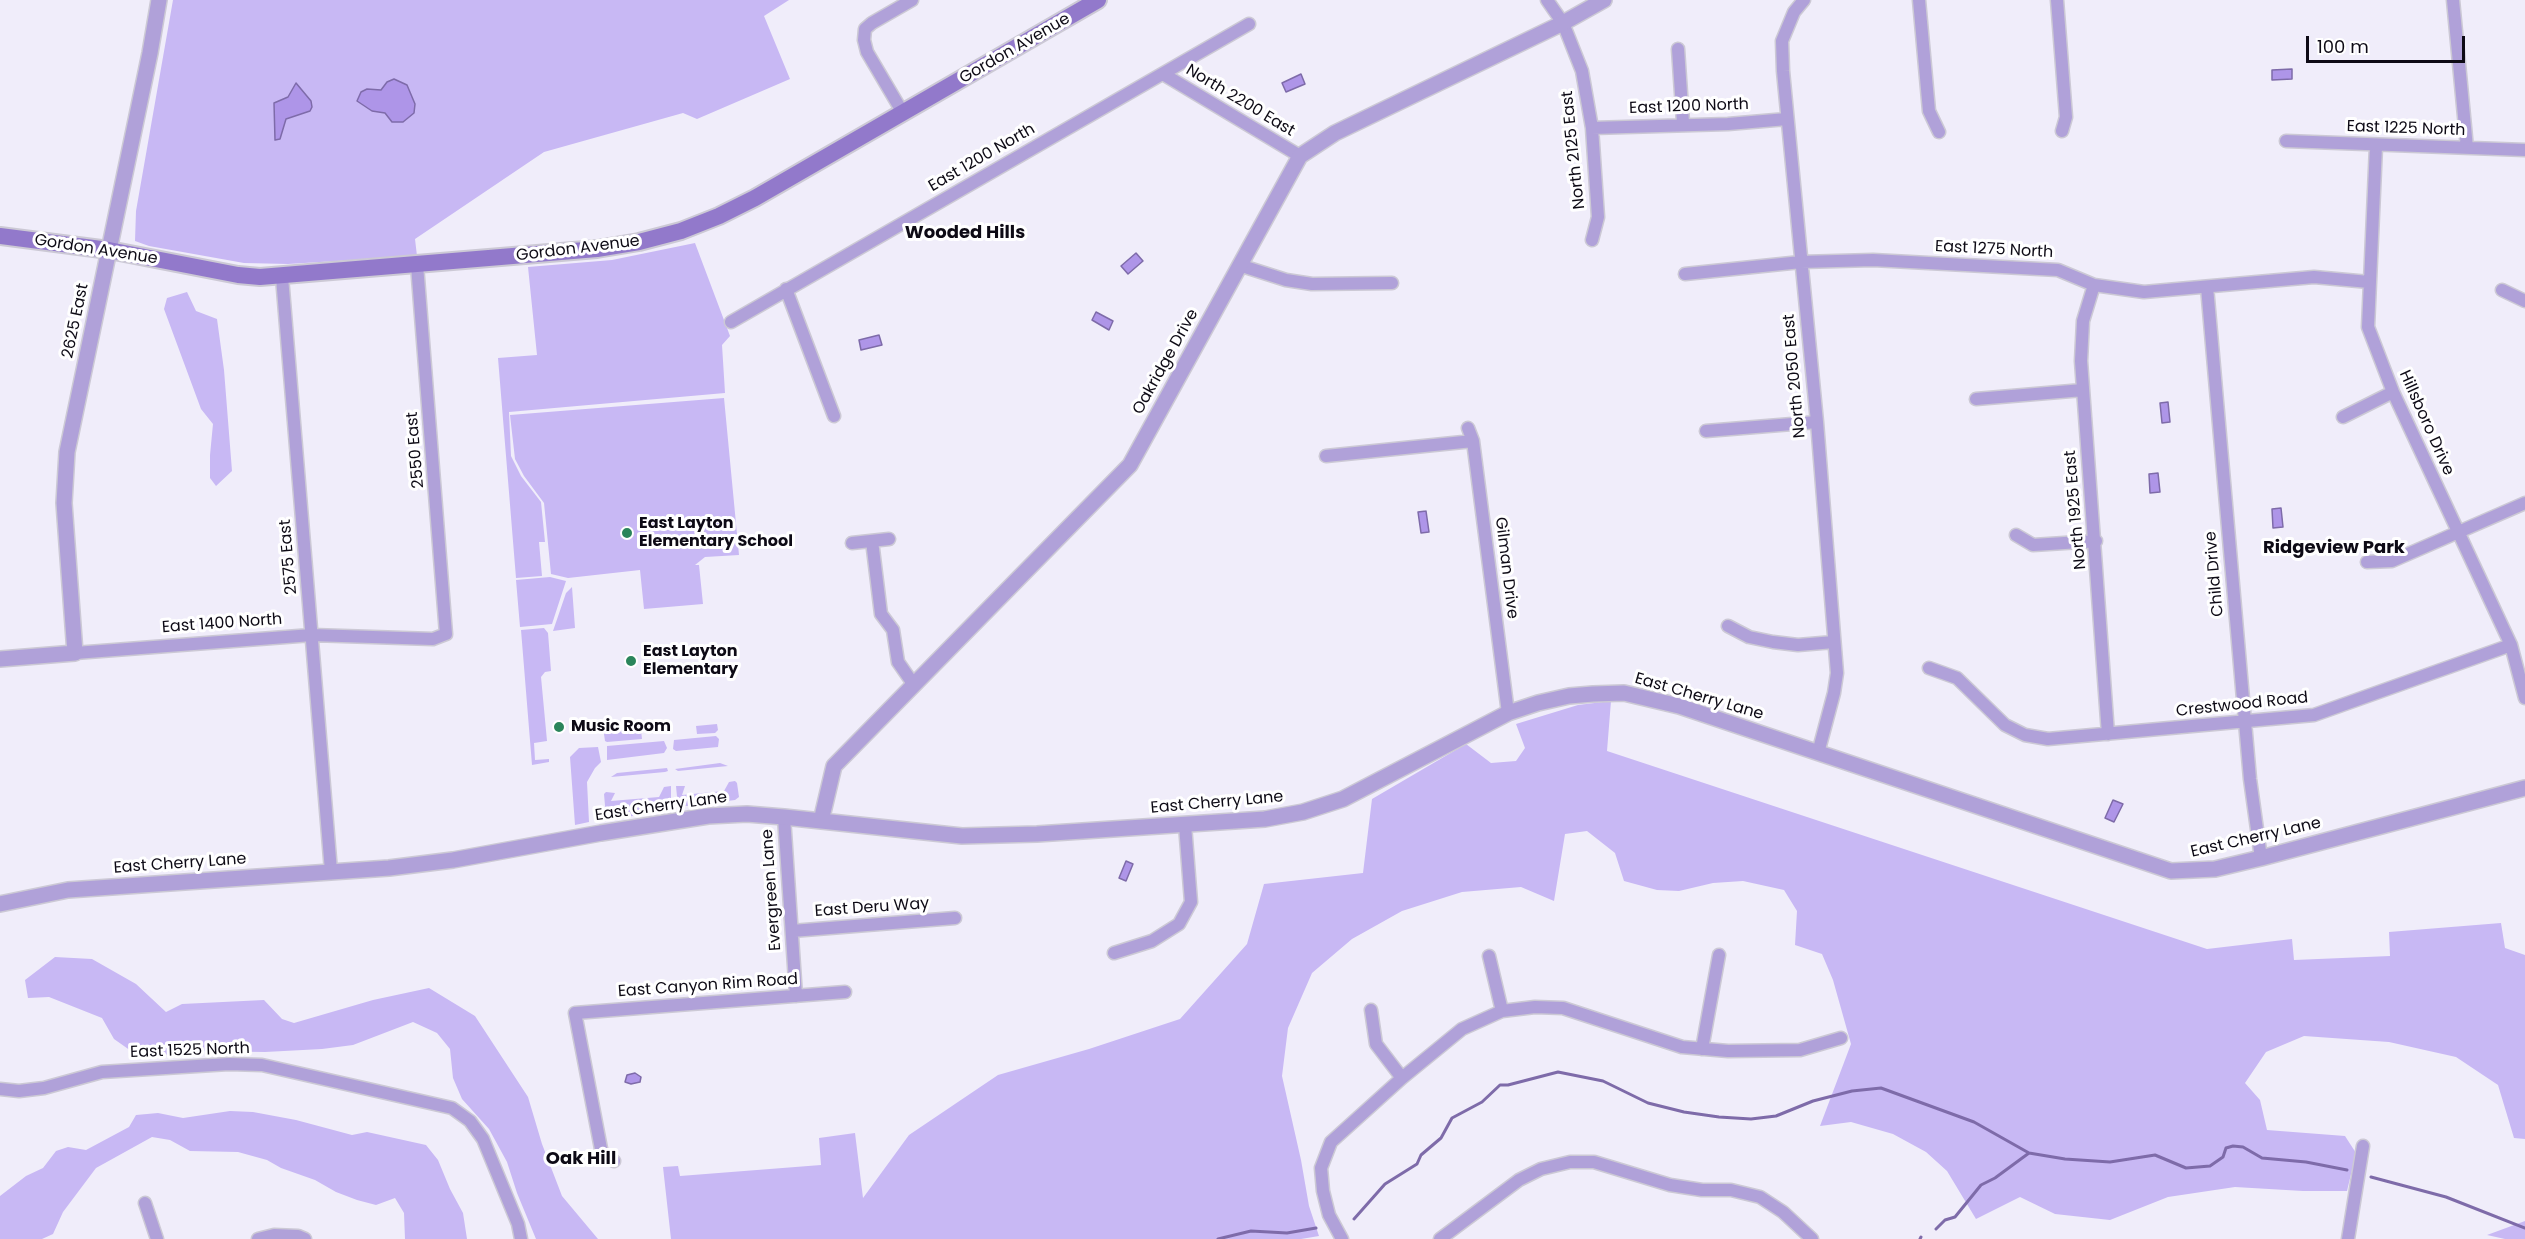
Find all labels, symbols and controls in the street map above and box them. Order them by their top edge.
street label: Gordon Avenue [956,10,1074,88]
scale bar [2309,24,2468,62]
text: 100 m [2317,34,2369,59]
street label: North 2200 East [1182,61,1298,141]
street label: North 2125 East [1558,90,1590,210]
street label: East 1200 North [1629,95,1749,119]
street label: East 1225 North [2346,117,2466,141]
street label: East 1200 North [925,120,1039,196]
district label: Wooded Hills [905,222,1025,244]
street label: Gordon Avenue [33,231,159,269]
street label: Gordon Avenue [515,232,641,266]
street label: East 1275 North [1934,237,2054,263]
street label: 2625 East [59,282,93,360]
street label: Oakridge Drive [1129,306,1203,418]
street label: North 2050 East [1780,313,1810,439]
street label: Hillsboro Drive [2394,368,2458,478]
street label: 2550 East [403,411,429,489]
street label: North 1925 East [2061,450,2091,570]
place label: East Layton Elementary School [639,514,793,552]
street label: Gilman Drive [1490,516,1522,620]
street label: 2575 East [276,519,302,595]
marker: East Layton Elementary School [620,526,634,540]
street label: Child Drive [2202,530,2228,618]
district label: Ridgeview Park [2263,537,2405,559]
street label: East 1400 North [161,610,283,638]
place label: East Layton Elementary [643,642,738,680]
marker: East Layton Elementary [624,654,638,668]
street label: East Cherry Lane [1632,669,1766,725]
street label: Crestwood Road [2175,689,2309,721]
place label: Music Room [571,717,671,737]
marker: Music Room [552,720,566,734]
street label: East Cherry Lane [594,788,728,826]
street label: East Cherry Lane [1150,788,1284,818]
street label: East Cherry Lane [2189,814,2323,862]
street label: Evergreen Lane [758,828,786,952]
street label: East Cherry Lane [113,850,247,878]
street label: East Deru Way [814,894,930,922]
street label: East Canyon Rim Road [617,970,799,1002]
street label: East 1525 North [130,1039,250,1063]
district label: Oak Hill [546,1148,616,1170]

